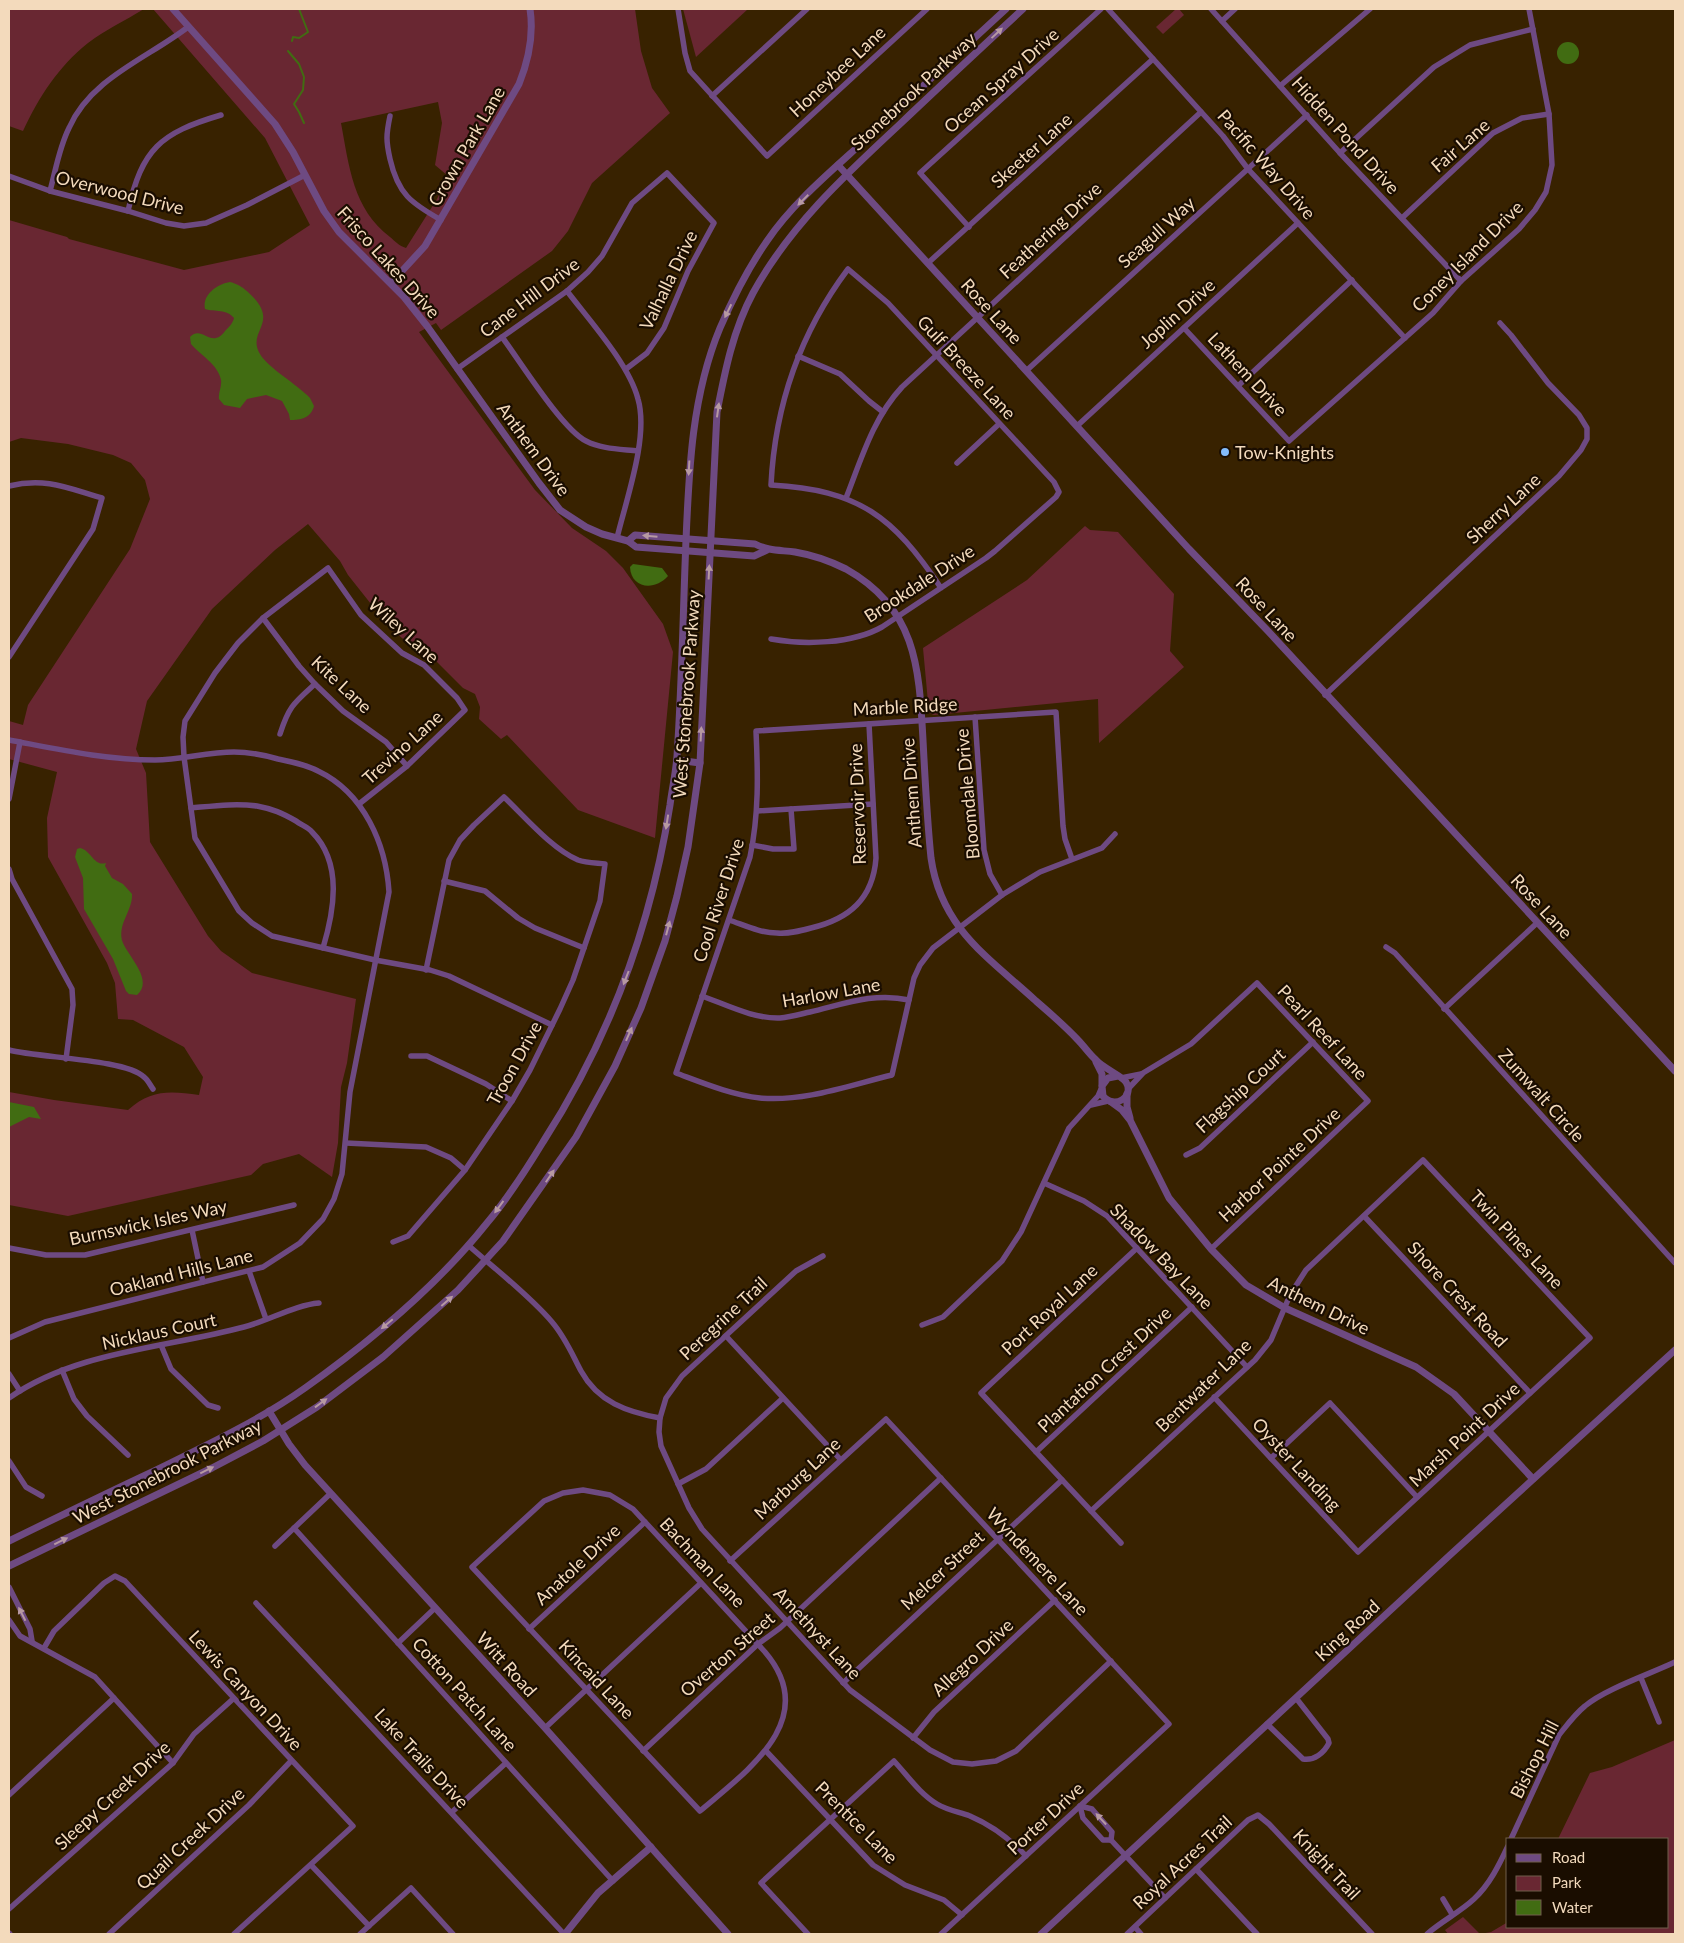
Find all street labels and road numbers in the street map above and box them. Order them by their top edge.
street label: Honeybee Lane [784,21,890,121]
street label: Ocean Spray Drive [939,23,1063,137]
street label: Stonebrook Parkway [846,27,981,155]
street label: Hidden Pond Drive [1287,72,1405,198]
street label: Crown Park Lane [423,82,509,210]
street label: Pacific Way Drive [1213,105,1321,223]
street label: Skeeter Lane [986,108,1076,192]
street label: Fair Lane [1426,114,1494,176]
street label: Overwood Drive [54,165,186,219]
street label: Feathering Drive [994,177,1106,283]
street label: Seagull Way [1113,191,1200,272]
street label: Coney Island Drive [1407,196,1527,316]
street label: Frisco Lakes Drive [333,202,445,322]
street label: Valhalla Drive [634,227,702,333]
street label: Cane Hill Drive [475,252,583,342]
street label: Joplin Drive [1135,273,1219,353]
street label: Rose Lane [957,274,1027,348]
street label: Gulf Breeze Lane [913,310,1021,424]
street label: Lathem Drive [1204,328,1292,420]
street label: Anthem Drive [493,398,575,500]
street label: Sherry Lane [1461,468,1545,548]
street label: Brookdale Drive [860,539,978,627]
street label: Rose Lane [1231,572,1303,646]
street label: West Stonebrook Parkway [668,588,704,799]
street label: Wiley Lane [364,593,444,667]
street label: Kite Lane [307,651,377,717]
street label: Marble Ridge [852,692,958,720]
street label: Trevino Lane [357,705,447,789]
street label: Bloomdale Drive [950,728,984,860]
street label: Anthem Drive [896,737,926,849]
street label: Reservoir Drive [844,743,870,865]
street label: Cool River Drive [688,835,748,965]
street label: Rose Lane [1506,869,1578,943]
street label: Harlow Lane [780,973,882,1011]
street label: Pearl Reef Lane [1273,980,1373,1084]
street label: Troon Drive [482,1017,546,1109]
street label: Flagship Court [1191,1043,1290,1137]
street label: Zumwalt Circle [1494,1044,1590,1146]
street label: Harbor Pointe Drive [1214,1102,1344,1226]
street label: Twin Pines Lane [1466,1185,1568,1293]
street label: Burnswick Isles Way [67,1194,230,1249]
street label: Shadow Bay Lane [1106,1199,1218,1313]
street label: Shore Crest Road [1403,1237,1513,1351]
street label: Oakland Hills Lane [107,1244,255,1300]
street label: Port Royal Lane [996,1259,1102,1359]
street label: Anthem Drive [1265,1271,1373,1339]
street label: Peregrine Trail [675,1272,771,1364]
street label: Plantation Crest Drive [1033,1301,1175,1437]
street label: Nicklaus Court [100,1308,219,1354]
street label: Bentwater Lane [1151,1334,1255,1436]
street label: Marsh Point Drive [1404,1377,1524,1491]
street label: West Stonebrook Parkway [69,1413,266,1528]
street label: Oyster Landing [1248,1413,1346,1515]
street label: Marburg Lane [749,1432,845,1524]
street label: Wyndemere Lane [982,1502,1094,1620]
street label: Bachman Lane [656,1512,750,1612]
street label: Anatole Drive [530,1519,624,1609]
street label: Melcer Street [896,1525,989,1614]
street label: Amethyst Lane [770,1582,866,1684]
street label: King Road [1310,1595,1384,1665]
street label: Overton Street [675,1607,779,1701]
street label: Allegro Drive [927,1614,1017,1700]
street label: Lewis Canyon Drive [185,1625,307,1755]
street label: Witt Road [472,1627,542,1701]
street label: Cotton Patch Lane [408,1632,522,1756]
street label: Kincaid Lane [555,1635,639,1723]
street label: Lake Trails Drive [370,1704,474,1812]
street label: Bishop Hill [1505,1716,1563,1802]
street label: Sleepy Creek Drive [50,1736,174,1854]
street label: Prentice Lane [811,1776,903,1868]
street label: Porter Drive [1002,1777,1088,1859]
street label: Quail Creek Drive [131,1782,249,1894]
street label: Royal Acres Trail [1128,1810,1236,1914]
street label: Knight Trail [1289,1824,1365,1904]

